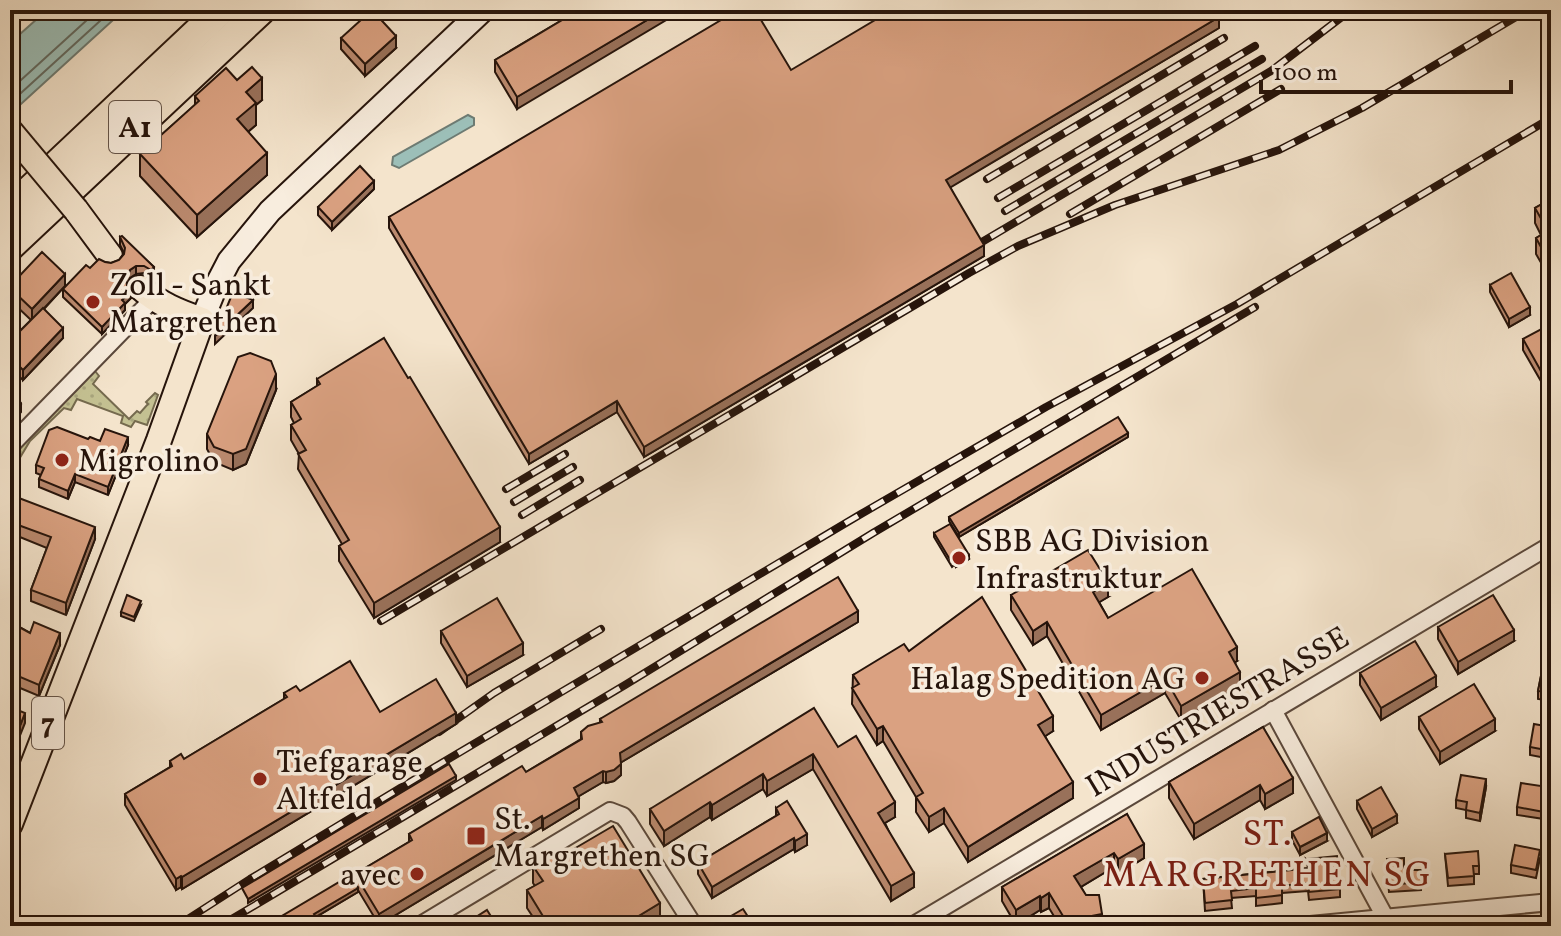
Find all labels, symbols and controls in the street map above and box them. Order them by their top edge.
scale bar [1261,44,1511,94]
text: 100 m [1273,57,1338,91]
road number: A1 [109,101,161,153]
place label: Zoll - Sankt Margrethen [109,265,278,346]
marker: Zoll - Sankt Margrethen [84,293,102,311]
place label: Migrolino [78,441,219,485]
marker: Migrolino [53,451,71,469]
place label: SBB AG Division Infrastruktur [975,521,1210,602]
marker: SBB AG Division Infrastruktur [950,549,968,567]
street label: INDUSTRIESTRASSE [1079,617,1358,810]
place label: Halag Spedition AG [910,659,1186,703]
marker: Halag Spedition AG [1193,669,1211,687]
road number: 7 [32,697,64,749]
place label: Tiefgarage Altfeld [276,742,423,823]
marker: Tiefgarage Altfeld [251,770,269,788]
place label: St. Margrethen SG [494,799,710,880]
district label: ST. MARGRETHEN SG [1103,811,1433,902]
marker: St. Margrethen SG [465,825,487,847]
place label: avec [340,855,401,899]
marker: avec [408,865,426,883]

